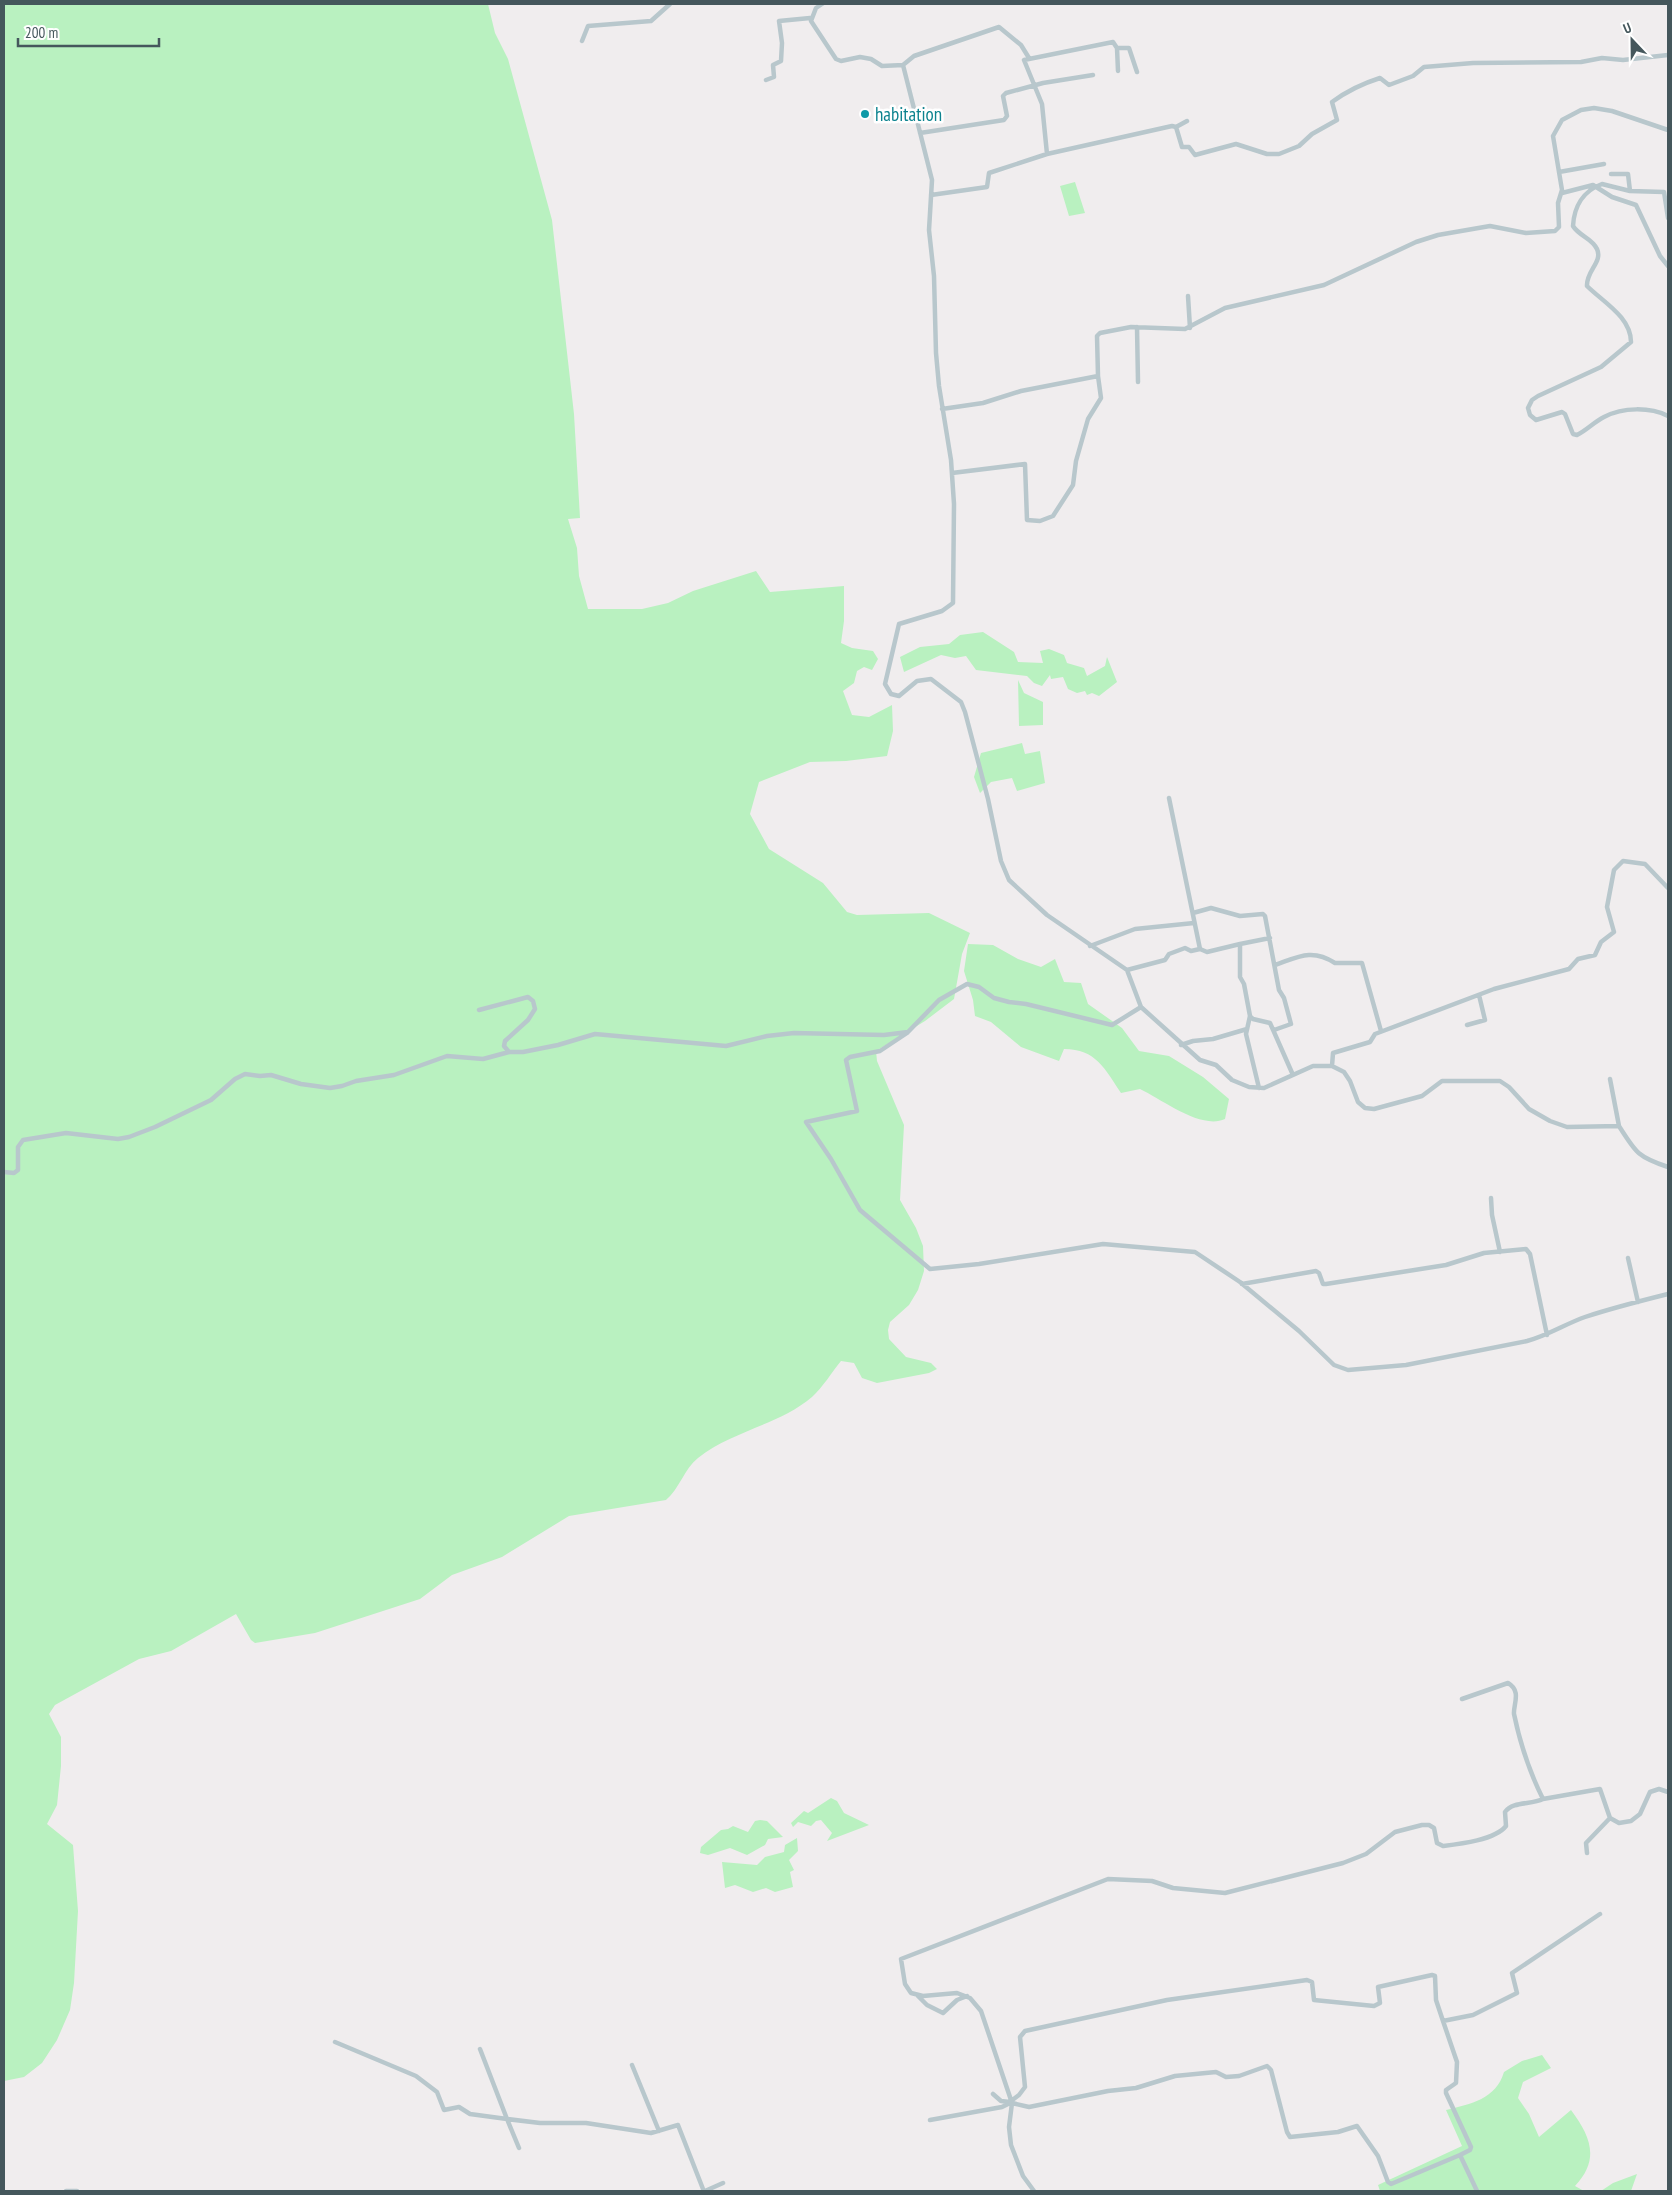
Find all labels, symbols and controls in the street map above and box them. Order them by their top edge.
scale bar [18,15,159,47]
north arrow [1607,15,1657,65]
text: U [1620,18,1634,38]
text: 200 m [25,23,58,42]
place label: habitation [875,102,942,126]
marker: habitation [859,108,871,120]

